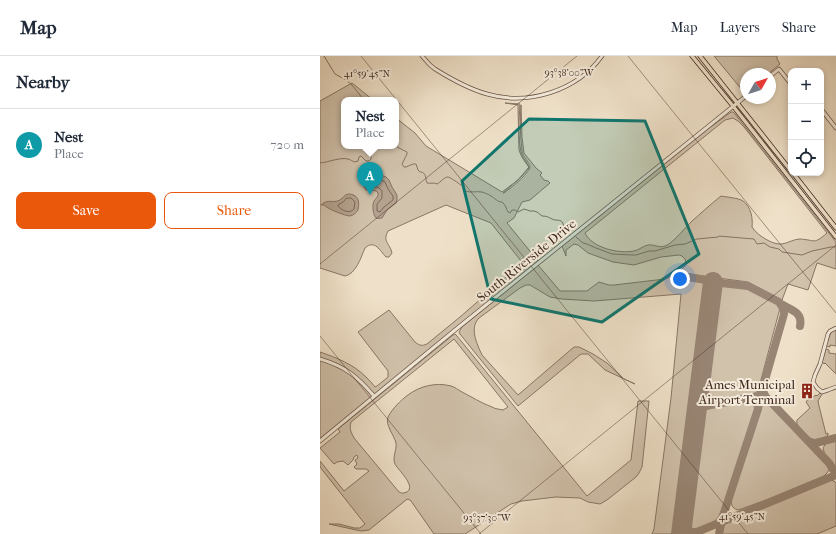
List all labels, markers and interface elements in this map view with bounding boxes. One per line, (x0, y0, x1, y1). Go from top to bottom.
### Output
text: Map (20, 17, 56, 39)
text: Map (671, 19, 698, 36)
text: Layers (720, 19, 760, 36)
text: Share (782, 19, 816, 36)
text: 93°38'00"W (545, 67, 595, 79)
text: 41°59'45"N (344, 68, 391, 80)
north arrow (740, 68, 776, 104)
map controls (788, 68, 824, 176)
button: + (788, 68, 824, 104)
text: Nearby (16, 72, 70, 92)
popup (341, 97, 399, 149)
button: − (788, 104, 824, 140)
text: Nest (355, 107, 385, 125)
text: Place (355, 125, 385, 140)
text: Nest (54, 128, 83, 146)
text: A (25, 137, 33, 152)
text: 720 m (270, 137, 304, 152)
button: locate (788, 140, 824, 176)
text: Place (54, 146, 84, 161)
pin: A (357, 162, 383, 195)
button: Save (16, 192, 156, 229)
button: Share (164, 192, 304, 229)
street label: South Riverside Drive (474, 215, 579, 305)
your location (670, 269, 690, 289)
place label: Ames Municipal Airport Terminal (698, 377, 795, 407)
building icon: Ames Municipal Airport Terminal (798, 382, 816, 400)
text: 41°59'45"N (719, 511, 766, 523)
text: 93°37'30"W (463, 512, 512, 524)

